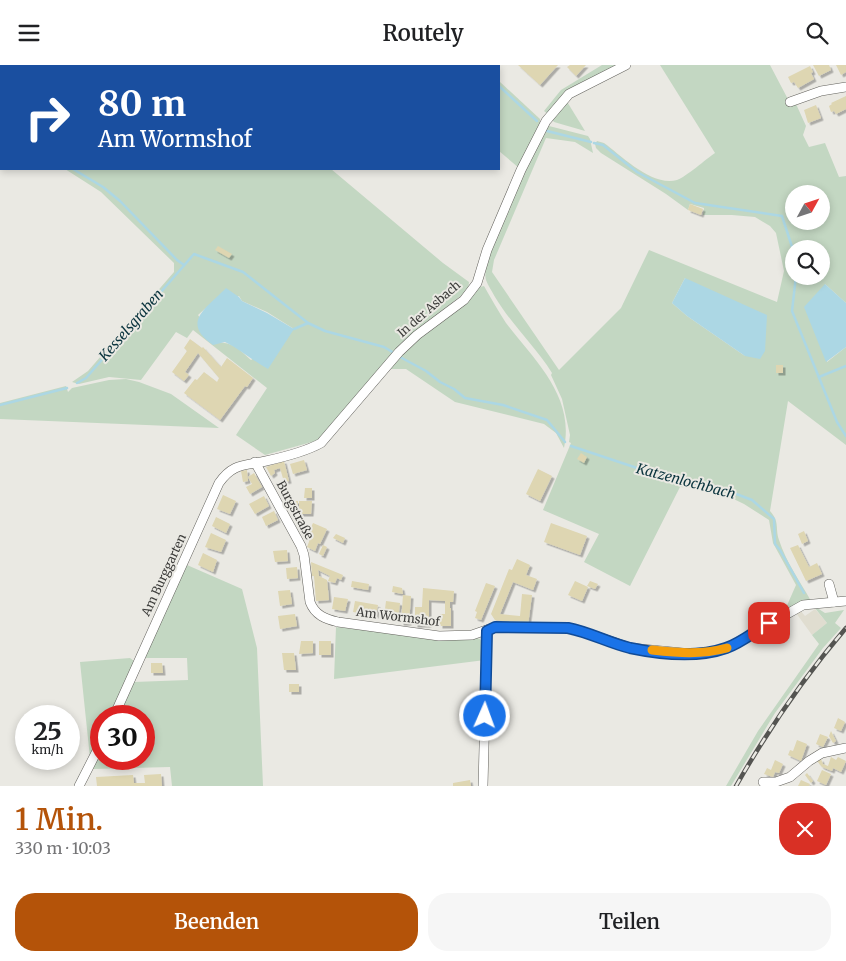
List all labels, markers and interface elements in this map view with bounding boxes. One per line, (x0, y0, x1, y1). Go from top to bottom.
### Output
icon: menu (15, 19, 43, 47)
text: Routely (382, 19, 464, 47)
icon: search (803, 19, 831, 47)
text: 80 m (98, 82, 186, 126)
icon: right (15, 85, 80, 150)
text: Am Wormshof (98, 125, 252, 153)
north arrow (785, 185, 830, 230)
map controls (785, 185, 830, 285)
button: search (785, 240, 830, 285)
street label: In der Asbach (394, 277, 463, 340)
water label: Kesselsgraben (94, 285, 167, 365)
water label: Katzenlochbach (633, 459, 738, 503)
street label: Burgstraße (274, 478, 317, 542)
street label: Am Burggarten (138, 531, 189, 619)
pin (748, 602, 790, 644)
street label: Am Wormshof (354, 604, 441, 629)
icon: arrive (755, 609, 783, 637)
position arrow (458, 689, 510, 741)
speed limit sign: 30 (90, 705, 155, 770)
text: 25 (33, 715, 62, 747)
text: km/h (32, 742, 63, 757)
text: 1 Min. (15, 800, 103, 838)
button: close (779, 803, 831, 855)
text: 330 m · 10:03 (15, 838, 111, 858)
button: Beenden (15, 893, 418, 951)
button: Teilen (428, 893, 831, 951)

